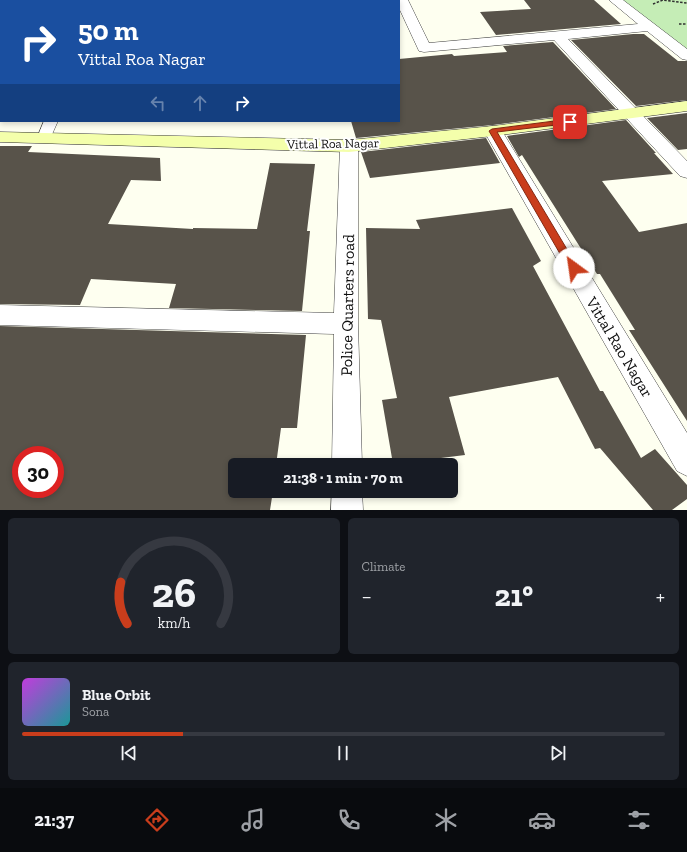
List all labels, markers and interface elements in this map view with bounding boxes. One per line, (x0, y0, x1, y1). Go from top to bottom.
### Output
text: 50 m (78, 14, 139, 47)
icon: right (12, 16, 64, 68)
text: Vittal Roa Nagar (78, 48, 206, 70)
icon: left (147, 92, 169, 114)
icon: ahead (189, 92, 211, 114)
icon: right (231, 92, 253, 114)
pin (553, 105, 587, 139)
icon: arrive (559, 111, 581, 133)
street label: Vittal Roa Nagar (286, 135, 379, 152)
street label: Police Quarters road (337, 234, 358, 376)
position arrow (553, 247, 595, 289)
street label: Vittal Rao Nagar (582, 293, 657, 401)
speed limit sign: 30 (12, 446, 64, 498)
text: 21:38 · 1 min · 70 m (283, 469, 403, 487)
text: Climate (362, 559, 405, 574)
text: 26 (151, 568, 196, 618)
text: 21° (494, 578, 533, 614)
text: − (362, 583, 372, 610)
text: + (656, 583, 665, 610)
text: km/h (157, 615, 190, 632)
text: Blue Orbit (82, 686, 150, 704)
text: Sona (82, 704, 109, 719)
icon: previous (118, 742, 140, 764)
icon: pause (332, 742, 354, 764)
icon: next (547, 742, 569, 764)
icon: directions (143, 806, 171, 834)
icon: music (239, 806, 267, 834)
icon: phone (335, 806, 363, 834)
icon: climate (432, 806, 460, 834)
icon: car (528, 806, 556, 834)
icon: filters (625, 806, 653, 834)
text: 21:37 (34, 809, 74, 831)

